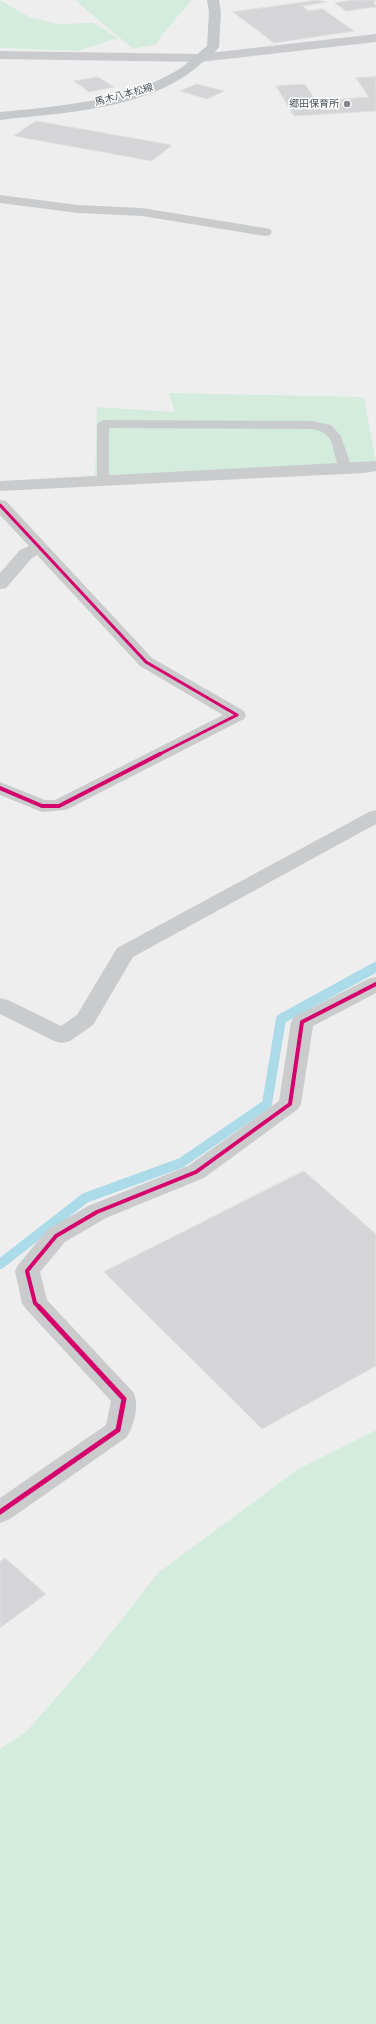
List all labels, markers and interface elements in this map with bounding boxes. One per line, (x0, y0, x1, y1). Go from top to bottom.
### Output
street label: 馬木八本松線 (93, 81, 155, 109)
place label: 郷田保育所 (289, 98, 339, 110)
marker: 郷田保育所 (342, 99, 352, 109)

